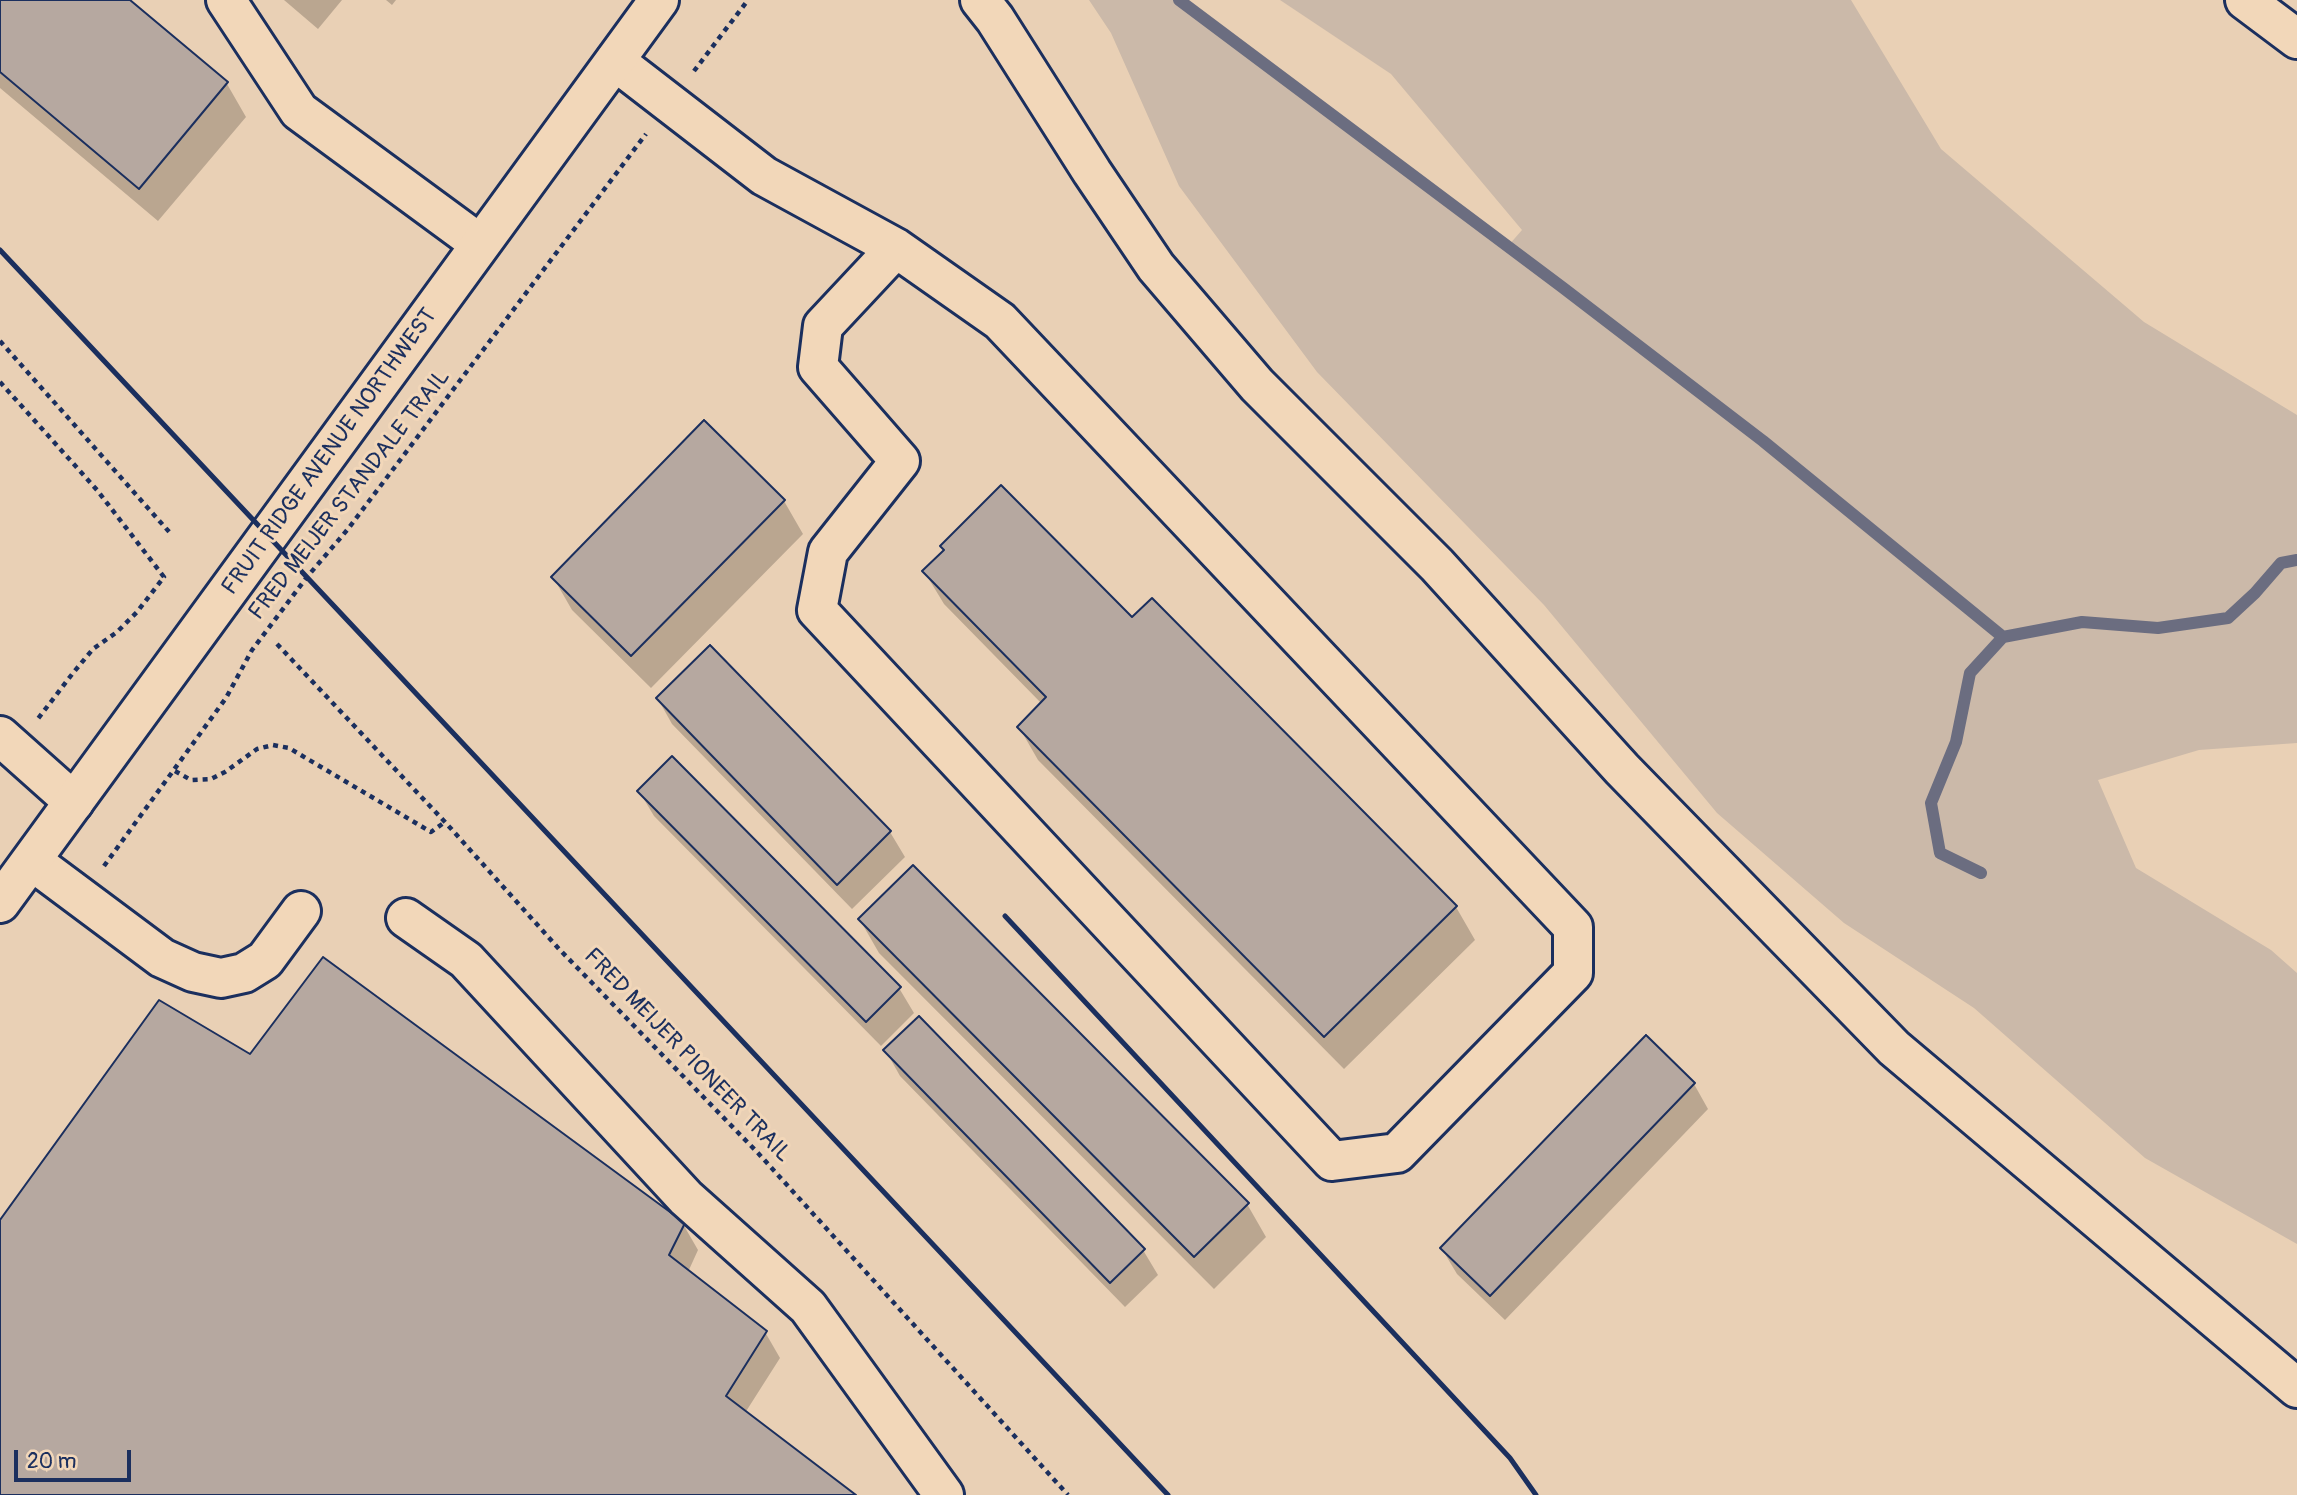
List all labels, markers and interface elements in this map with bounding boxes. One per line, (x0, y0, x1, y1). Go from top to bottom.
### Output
street label: FRUIT RIDGE AVENUE NORTHWEST (217, 303, 443, 601)
street label: FRED MEIJER STANDALE TRAIL (244, 364, 456, 626)
street label: FRED MEIJER PIONEER TRAIL (577, 943, 797, 1169)
scale bar (18, 1436, 135, 1480)
text: 20 m (27, 1448, 76, 1475)

